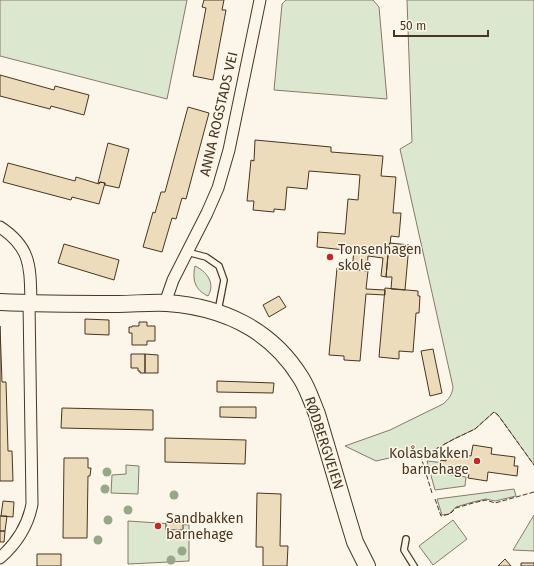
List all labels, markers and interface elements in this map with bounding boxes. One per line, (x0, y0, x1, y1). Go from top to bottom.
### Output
scale bar (394, 12, 488, 38)
text: 50 m (400, 19, 426, 33)
street label: ANNA ROGSTADS VEI (196, 50, 242, 178)
place label: Tonsenhagen skole (338, 241, 422, 274)
marker: Tonsenhagen skole (325, 252, 335, 262)
street label: RØDBERGVEIEN (301, 394, 347, 492)
place label: Kolåsbakken barnehage (389, 445, 469, 478)
marker: Kolåsbakken barnehage (472, 456, 482, 466)
place label: Sandbakken barnehage (166, 510, 244, 543)
marker: Sandbakken barnehage (153, 521, 163, 531)

